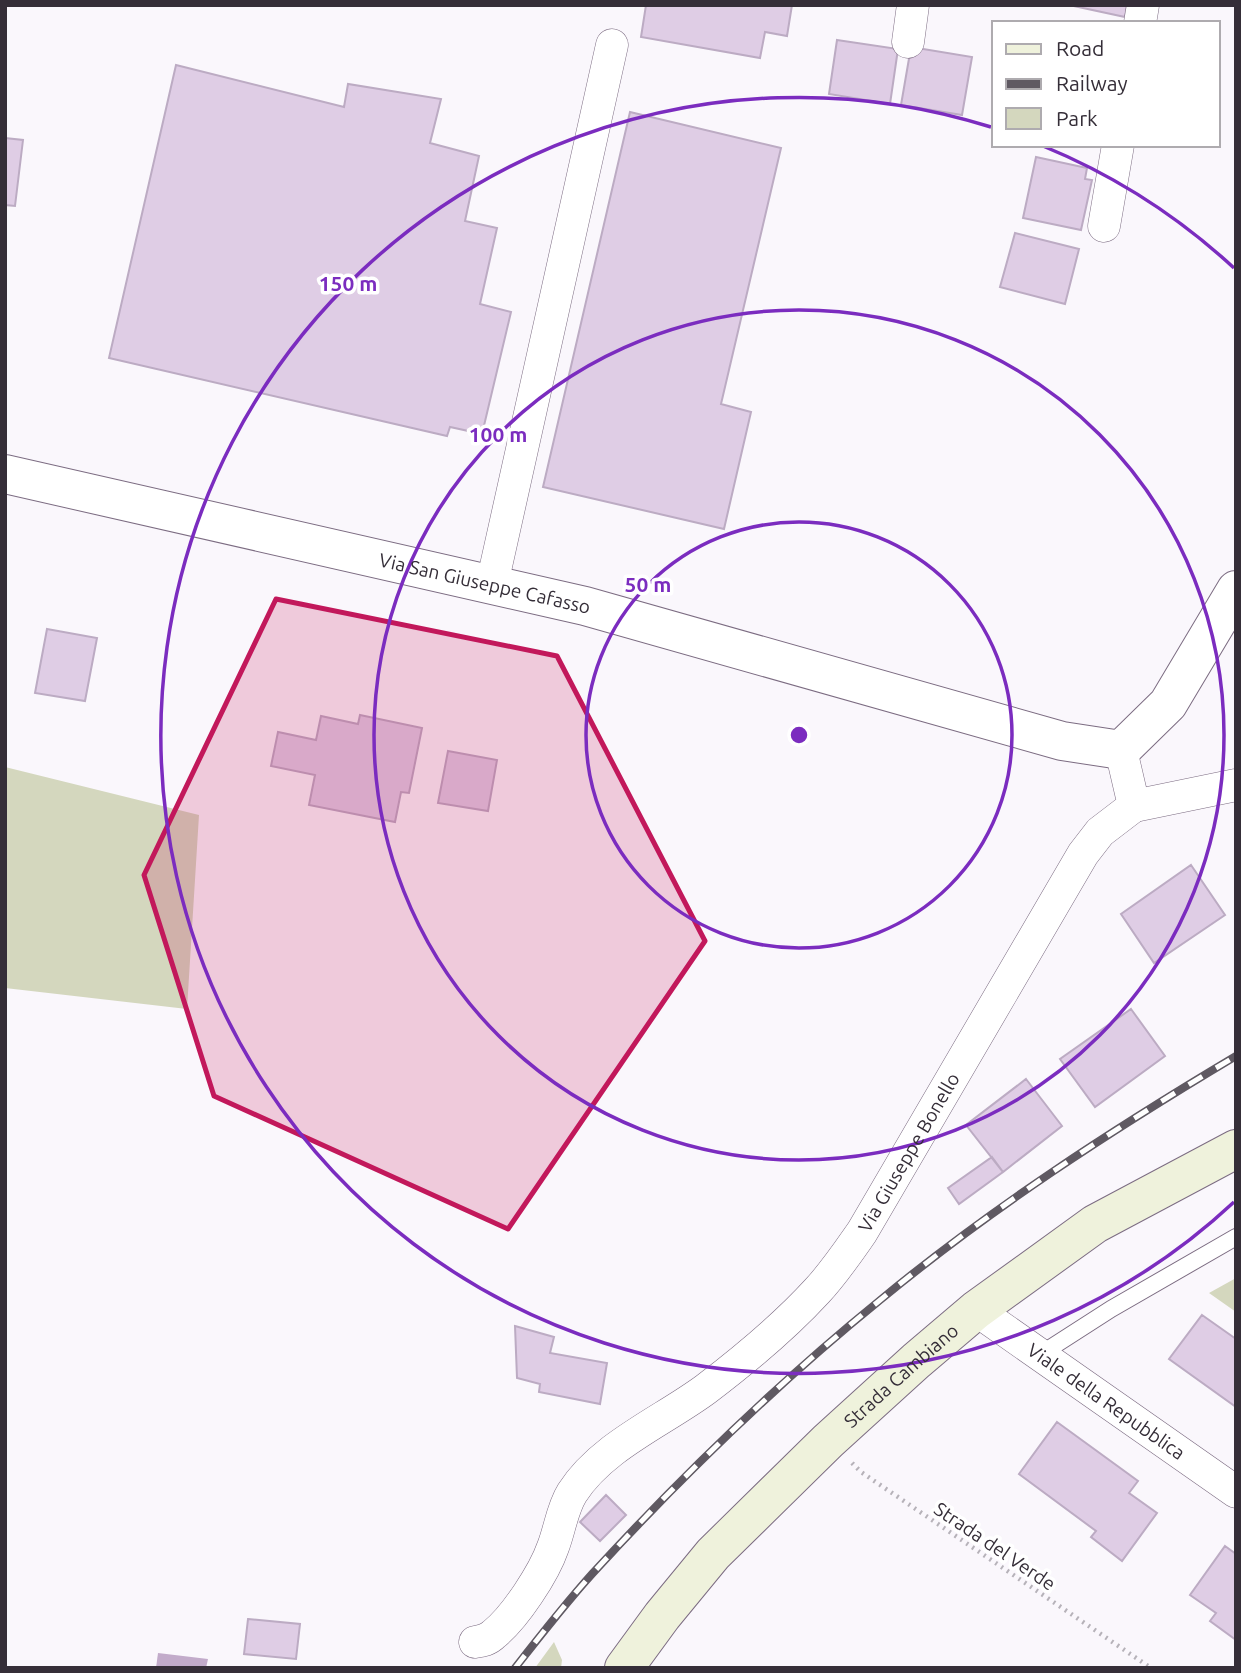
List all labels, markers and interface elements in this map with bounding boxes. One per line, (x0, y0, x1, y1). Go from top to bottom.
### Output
legend (992, 21, 1220, 147)
text: Road (1056, 36, 1104, 60)
text: Railway (1056, 71, 1128, 95)
text: Park (1056, 106, 1098, 130)
text: 150 m (319, 271, 377, 295)
text: 100 m (469, 422, 527, 446)
street label: Via San Giuseppe Cafasso (377, 548, 593, 618)
text: 50 m (625, 572, 671, 596)
centre of rings (787, 723, 811, 747)
street label: Via Giuseppe Bonello (853, 1069, 964, 1236)
street label: Strada Cambiano (840, 1319, 963, 1432)
street label: Viale della Repubblica (1023, 1338, 1189, 1464)
street label: Strada del Verde (930, 1497, 1060, 1595)

